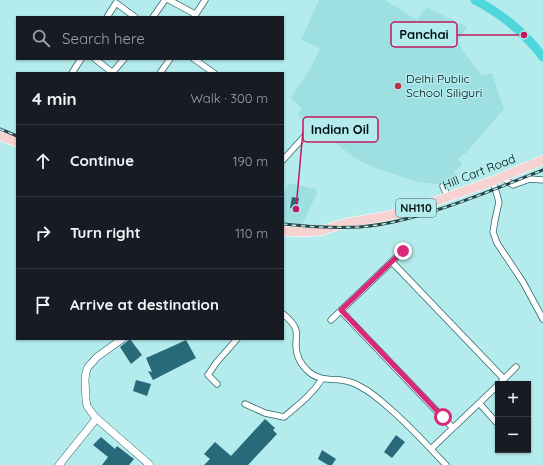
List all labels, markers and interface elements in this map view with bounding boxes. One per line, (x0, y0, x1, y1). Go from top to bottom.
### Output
search box (16, 16, 284, 60)
callout: Panchai (391, 22, 457, 47)
text: Panchai (399, 26, 449, 42)
icon: search (30, 27, 52, 49)
text: Search here (62, 29, 145, 48)
place label: Delhi Public School Siliguri (406, 71, 482, 100)
marker: Delhi Public School Siliguri (393, 81, 403, 91)
text: 4 min (32, 88, 77, 109)
text: Walk · 300 m (190, 90, 268, 106)
callout: Indian Oil (303, 117, 378, 142)
text: Indian Oil (311, 121, 369, 137)
icon: ahead (32, 150, 54, 172)
text: Continue (70, 151, 134, 170)
street label: Hill Cart Road (440, 151, 517, 192)
text: 190 m (233, 153, 268, 169)
road number: NH110 (396, 199, 436, 217)
icon: right (32, 222, 54, 244)
text: Turn right (70, 223, 141, 242)
text: 110 m (235, 225, 268, 241)
route end (394, 242, 412, 260)
icon: arrive (32, 294, 54, 316)
text: Arrive at destination (70, 295, 219, 314)
map controls (495, 381, 531, 453)
button: + (495, 381, 531, 417)
route start (434, 408, 452, 426)
button: − (495, 417, 531, 453)

